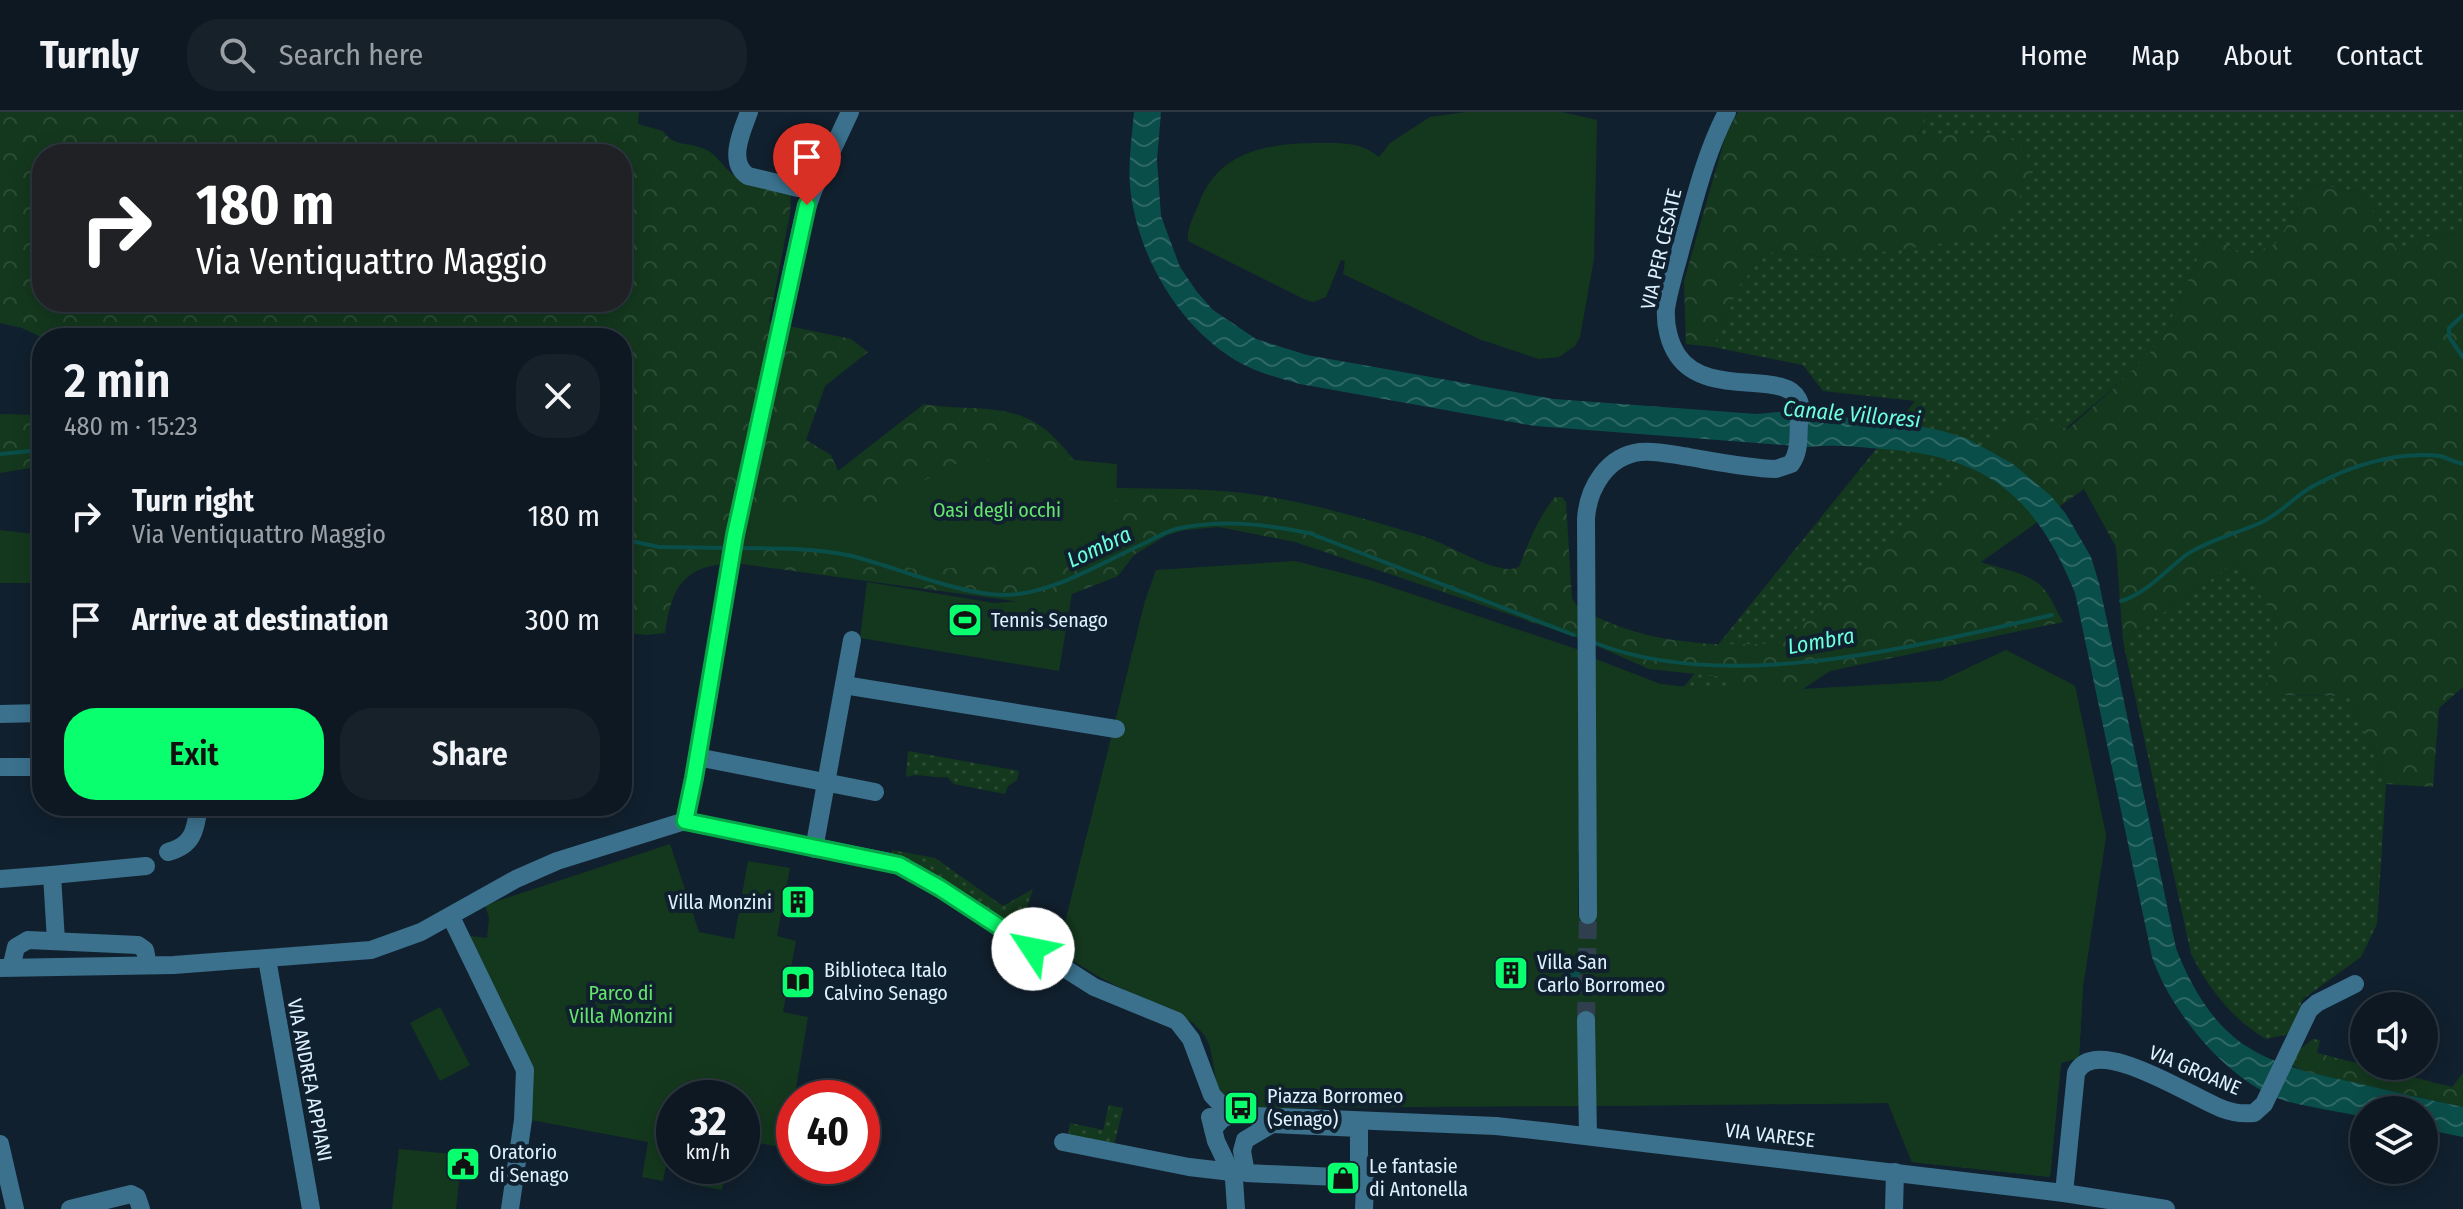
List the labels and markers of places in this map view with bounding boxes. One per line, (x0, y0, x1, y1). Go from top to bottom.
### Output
pin (773, 123, 841, 205)
sports icon: Tennis Senago (946, 601, 984, 639)
place label: Tennis Senago (991, 608, 1108, 632)
building icon: Villa Monzini (779, 883, 817, 921)
place label: Villa Monzini (668, 890, 772, 914)
place label: Villa San Carlo Borromeo (1537, 950, 1665, 997)
building icon: Villa San Carlo Borromeo (1492, 954, 1530, 992)
place label: Biblioteca Italo Calvino Senago (824, 958, 948, 1005)
library icon: Biblioteca Italo Calvino Senago (779, 963, 817, 1001)
place label: Piazza Borromeo (Senago) (1267, 1084, 1404, 1131)
bus stop icon: Piazza Borromeo (Senago) (1222, 1089, 1260, 1127)
place label: Oratorio di Senago (489, 1140, 569, 1187)
public building icon: Oratorio di Senago (444, 1145, 482, 1183)
place label: Le fantasie di Antonella (1369, 1154, 1468, 1201)
shop icon: Le fantasie di Antonella (1324, 1159, 1362, 1197)

